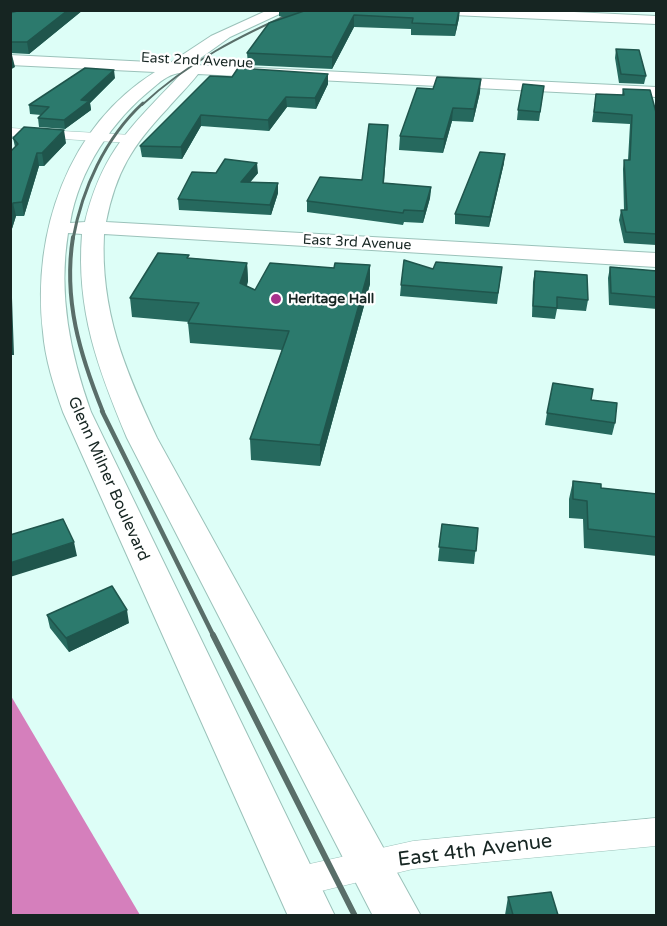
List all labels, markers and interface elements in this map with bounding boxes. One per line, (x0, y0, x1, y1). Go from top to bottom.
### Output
street label: East 2nd Avenue (141, 50, 253, 72)
street label: East 3rd Avenue (302, 232, 412, 254)
place label: Heritage Hall (288, 291, 374, 307)
marker: Heritage Hall (269, 292, 283, 306)
street label: Glenn Milner Boulevard (63, 394, 153, 564)
street label: East 4th Avenue (396, 830, 554, 872)

